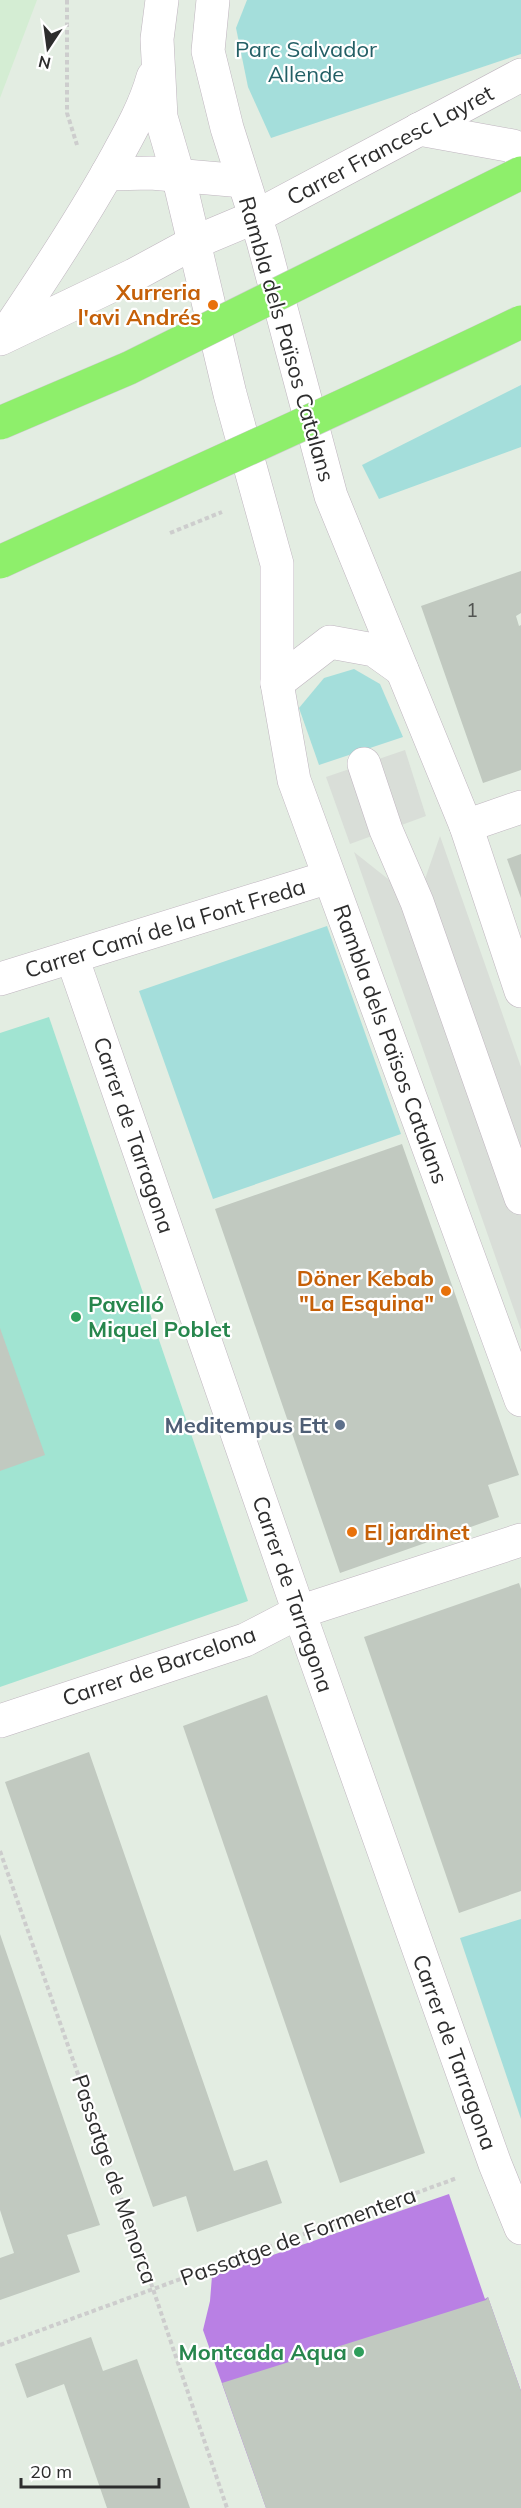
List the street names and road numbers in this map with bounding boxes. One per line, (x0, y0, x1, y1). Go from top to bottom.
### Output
street label: Carrer Francesc Layret (282, 79, 498, 211)
street label: Rambla dels Països Catalans (233, 193, 341, 485)
street label: Carrer Camí de la Font Freda (21, 872, 309, 984)
street label: Rambla dels Països Catalans (327, 900, 455, 1188)
street label: Carrer de Tarragona (87, 1033, 181, 1237)
street label: Carrer de Tarragona (246, 1492, 340, 1696)
street label: Carrer de Barcelona (59, 1620, 259, 1712)
street label: Carrer de Tarragona (407, 1950, 503, 2154)
street label: Passatge de Menorca (66, 2071, 164, 2287)
street label: Passatge de Formentera (176, 2180, 420, 2292)

